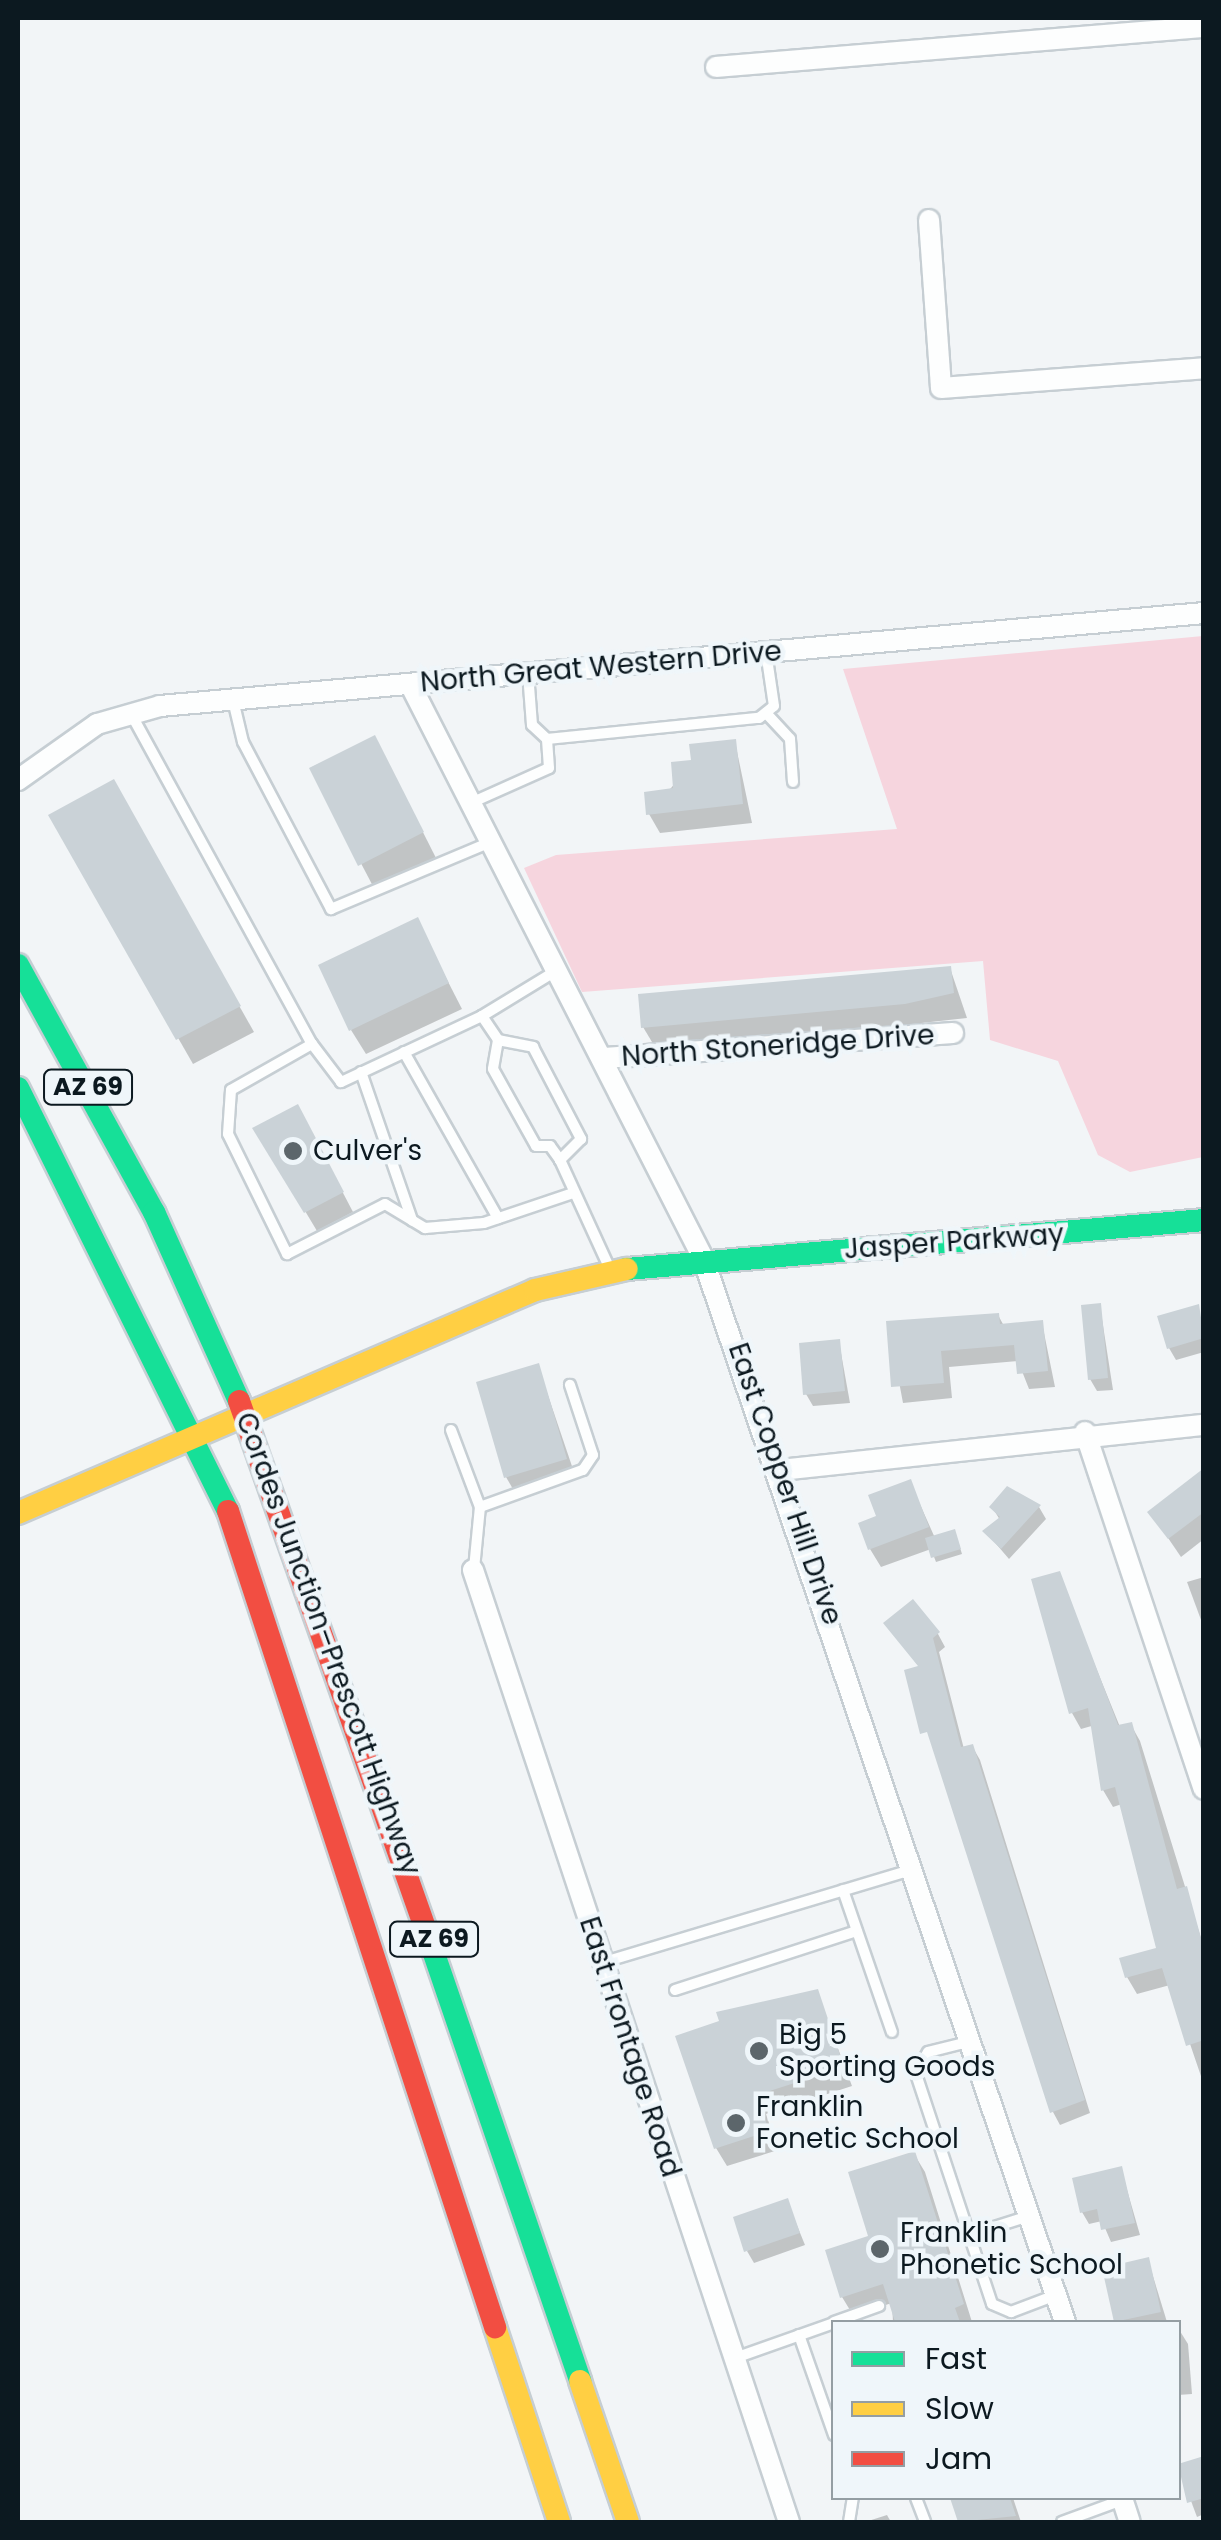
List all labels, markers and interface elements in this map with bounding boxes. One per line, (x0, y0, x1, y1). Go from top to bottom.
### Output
street label: North Great Western Drive (419, 634, 783, 700)
street label: North Stoneridge Drive (620, 1018, 936, 1074)
road number: AZ 69 (43, 1067, 133, 1107)
place label: Culver's (313, 1134, 422, 1168)
marker: Culver's (282, 1140, 304, 1162)
street label: Jasper Parkway (843, 1218, 1065, 1266)
street label: East Copper Hill Drive (721, 1339, 849, 1629)
street label: Cordes Junction–Prescott Highway (228, 1408, 428, 1880)
street label: East Frontage Road (572, 1913, 688, 2181)
road number: AZ 69 (389, 1919, 479, 1959)
place label: Big 5 Sporting Goods (779, 2018, 995, 2084)
marker: Big 5 Sporting Goods (748, 2040, 770, 2062)
place label: Franklin Fonetic School (756, 2090, 959, 2156)
marker: Franklin Fonetic School (725, 2112, 747, 2134)
place label: Franklin Phonetic School (900, 2216, 1123, 2282)
marker: Franklin Phonetic School (869, 2238, 891, 2260)
legend (831, 2320, 1181, 2500)
text: Fast (925, 2337, 987, 2380)
text: Slow (925, 2387, 994, 2430)
text: Jam (925, 2437, 992, 2480)

